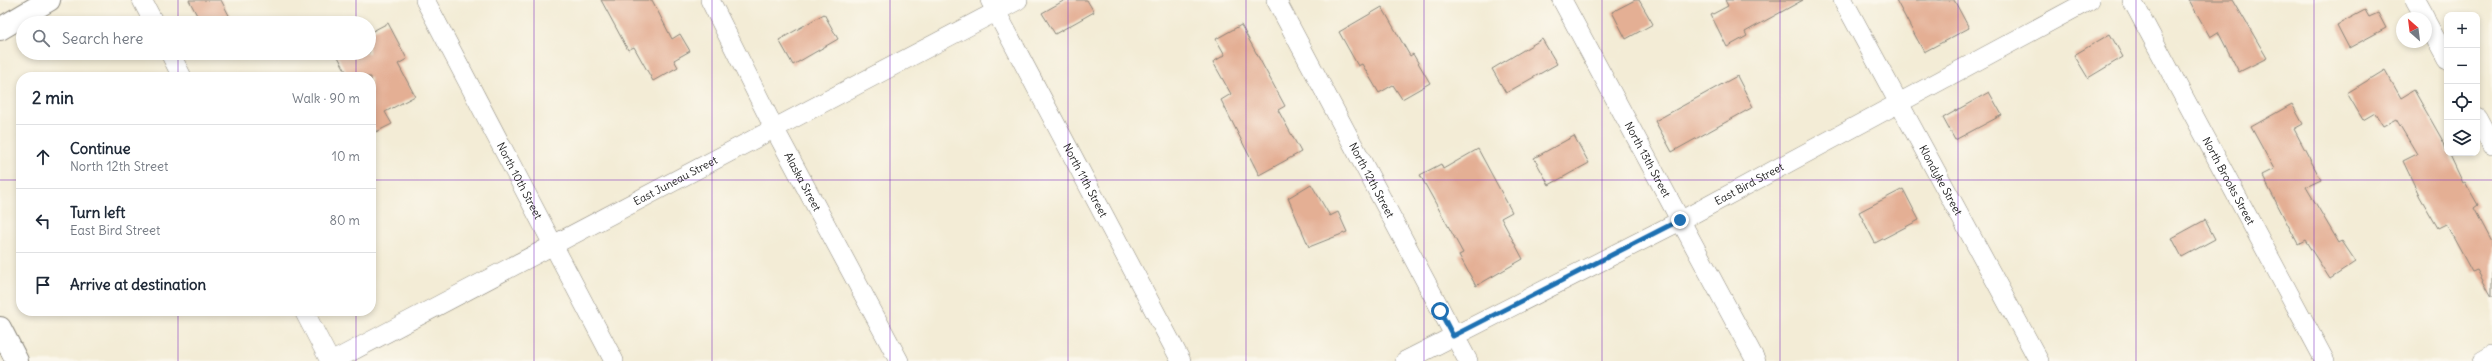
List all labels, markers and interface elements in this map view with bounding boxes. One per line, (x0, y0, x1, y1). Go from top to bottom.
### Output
north arrow (2396, 12, 2432, 48)
map controls (2444, 12, 2480, 156)
button: + (2444, 12, 2480, 48)
search box (16, 16, 376, 60)
icon: search (30, 27, 52, 49)
text: Search here (62, 29, 143, 48)
button: − (2444, 48, 2480, 84)
button: locate (2444, 84, 2480, 120)
text: 2 min (32, 87, 74, 109)
text: Walk · 90 m (292, 90, 360, 107)
street label: North 13th Street (1622, 119, 1674, 200)
button: layers (2444, 120, 2480, 156)
street label: North Brooks Street (2199, 134, 2258, 227)
text: Continue (70, 139, 131, 158)
street label: North 10th Street (494, 140, 546, 222)
street label: North 12th Street (1346, 140, 1398, 220)
street label: North 11th Street (1060, 141, 1111, 220)
street label: Klondyke Street (1916, 143, 1966, 218)
icon: ahead (32, 146, 54, 168)
text: 10 m (332, 148, 360, 165)
street label: Alaska Street (781, 150, 824, 214)
street label: East Juneau Street (631, 153, 720, 208)
text: North 12th Street (70, 158, 168, 175)
street label: East Bird Street (1712, 159, 1786, 208)
text: Turn left (70, 203, 125, 222)
icon: left (32, 210, 54, 232)
route end (1671, 211, 1689, 229)
text: 80 m (329, 212, 360, 229)
text: East Bird Street (70, 222, 160, 239)
icon: arrive (32, 274, 54, 296)
text: Arrive at destination (70, 275, 206, 294)
route start (1431, 302, 1449, 320)

